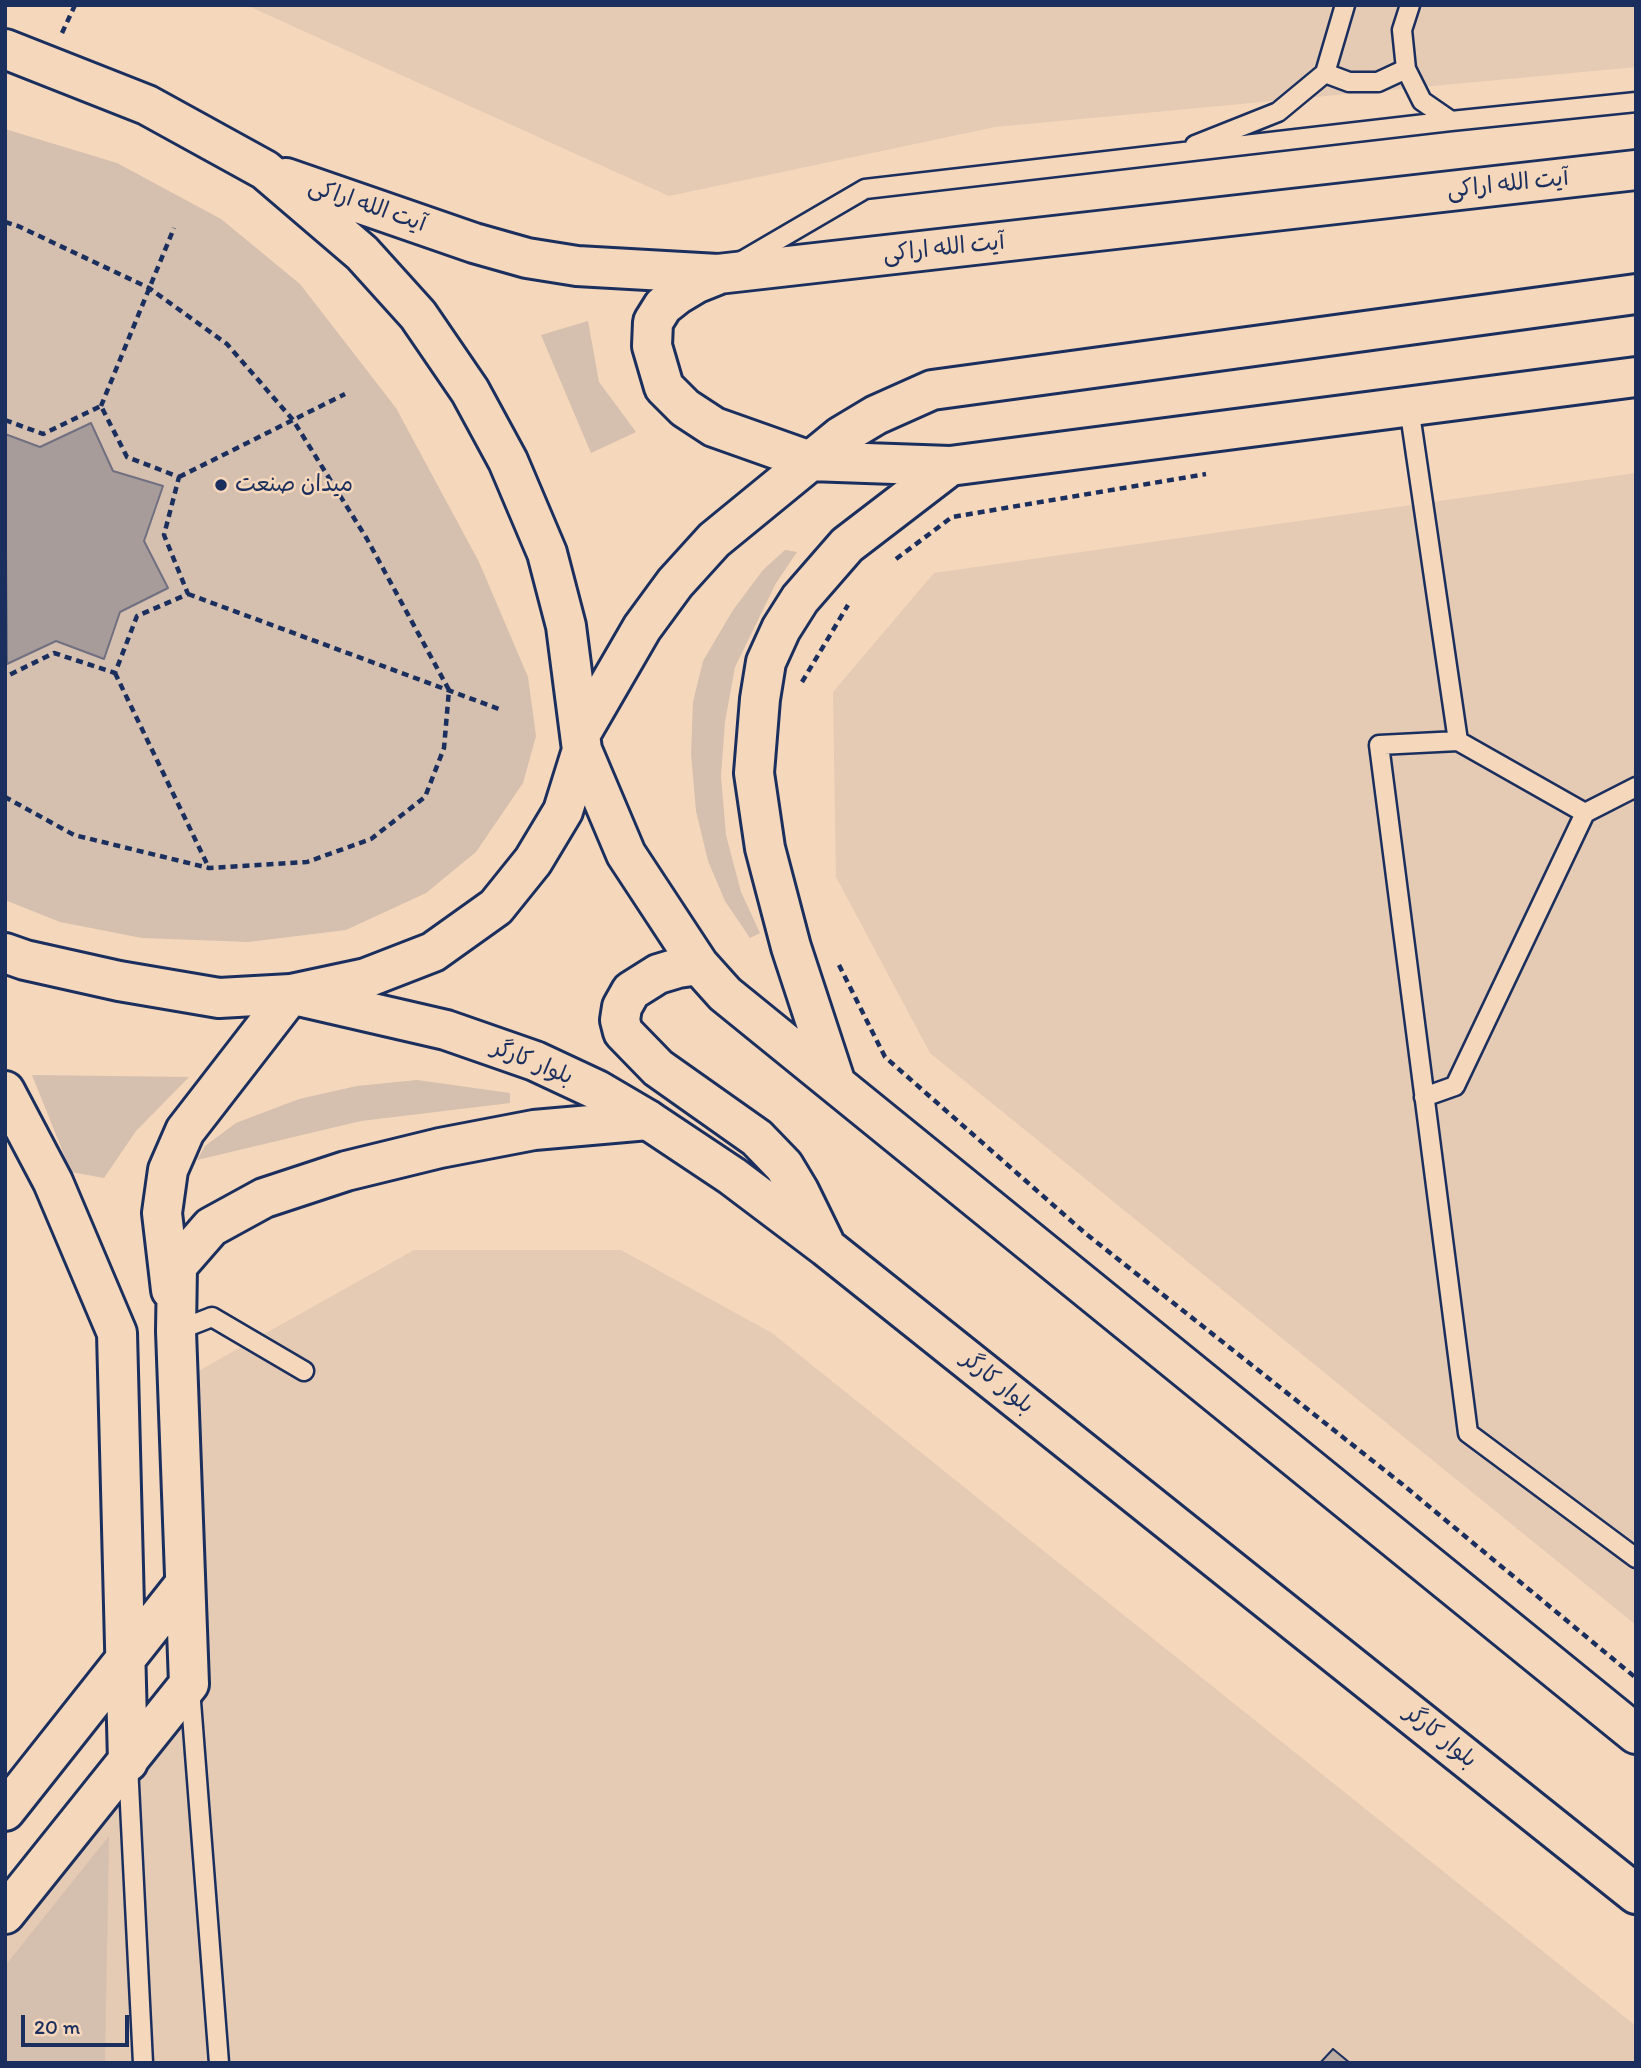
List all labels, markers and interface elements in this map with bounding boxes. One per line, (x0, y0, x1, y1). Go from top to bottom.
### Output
street label: آیت الله اراکی (1446, 165, 1570, 205)
street label: آیت الله اراکی (305, 173, 429, 239)
street label: آیت الله اراکی (882, 229, 1006, 269)
place label: میدان صنعت (235, 471, 353, 499)
marker: میدان صنعت (213, 477, 229, 493)
street label: بلوار کارگر (487, 1034, 577, 1092)
street label: بلوار کارگر (955, 1345, 1039, 1421)
street label: بلوار کارگر (1398, 1699, 1482, 1775)
scale bar (24, 2002, 133, 2046)
text: 20 m (34, 2014, 80, 2039)

